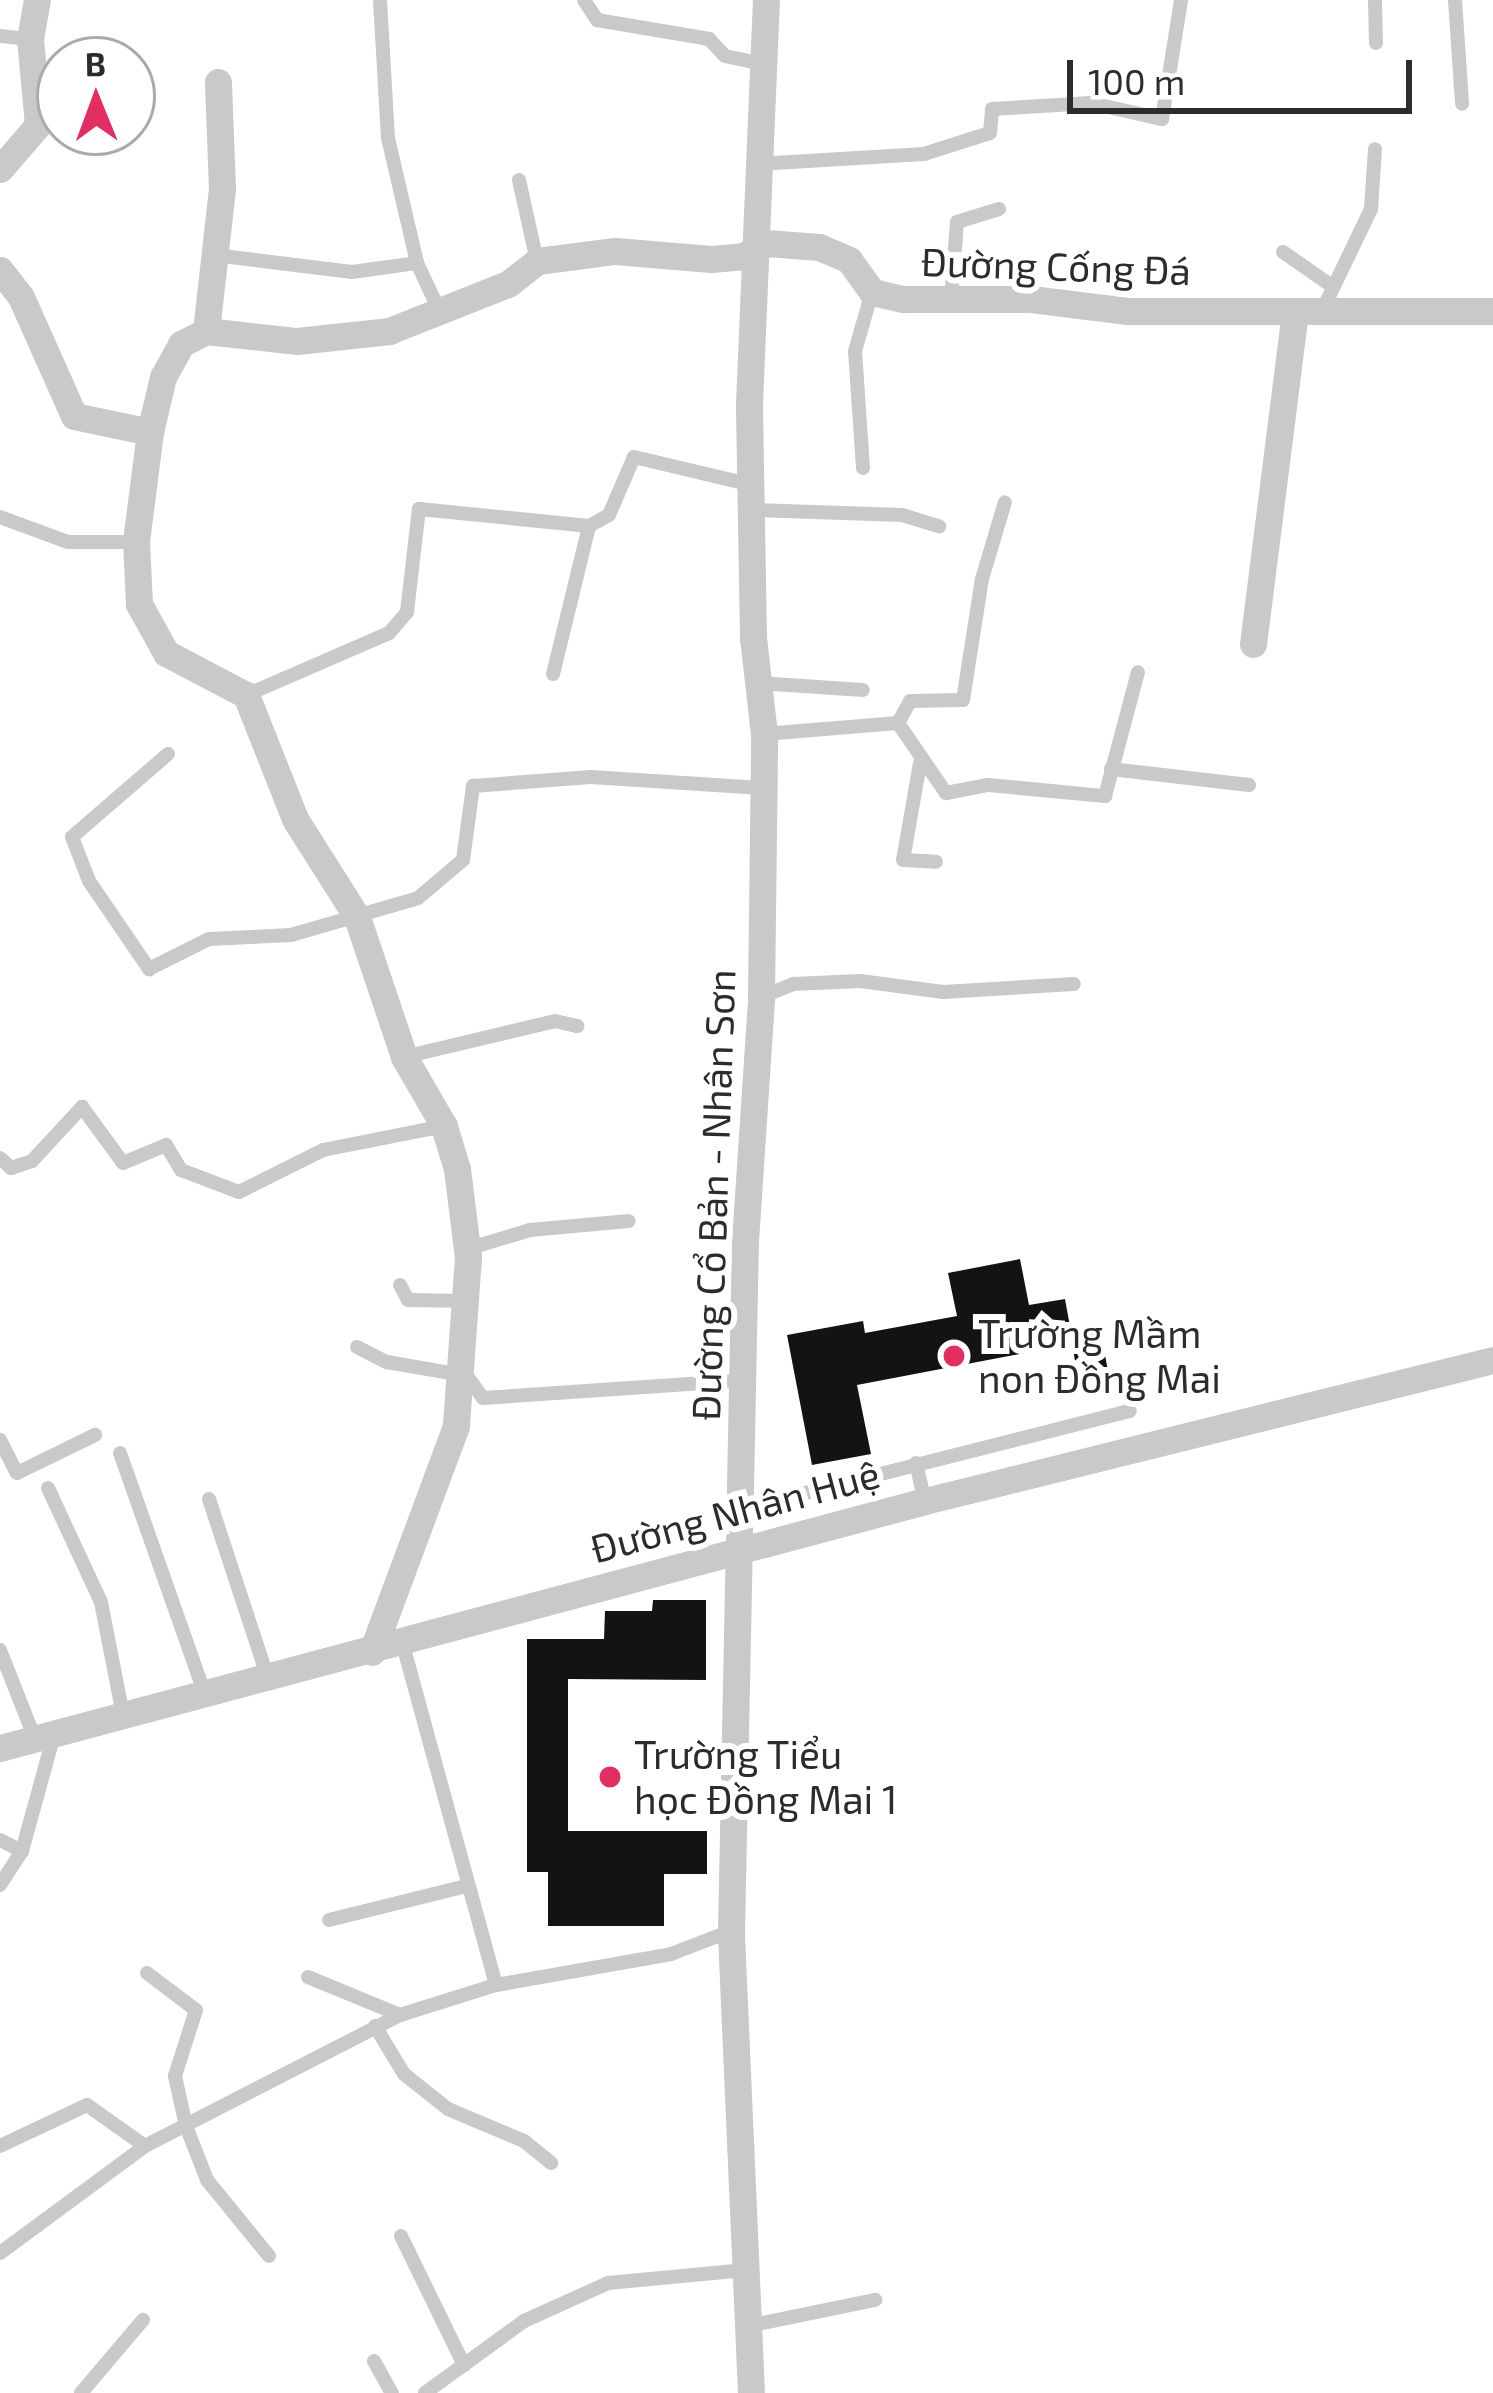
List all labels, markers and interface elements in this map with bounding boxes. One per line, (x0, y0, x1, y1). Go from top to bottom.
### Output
north arrow (36, 36, 156, 156)
scale bar (1073, 36, 1418, 110)
text: B (85, 43, 106, 83)
text: 100 m (1088, 59, 1185, 102)
street label: Đường Cống Đá (920, 238, 1192, 294)
street label: Đường Cổ Bản - Nhân Sơn (682, 969, 744, 1421)
place label: Trường Mầm non Đồng Mai (978, 1311, 1221, 1402)
marker: Trường Mầm non Đồng Mai (941, 1343, 967, 1369)
street label: Đường Nhân Huệ (585, 1450, 885, 1572)
place label: Trường Tiểu học Đồng Mai 1 (634, 1732, 897, 1823)
marker: Trường Tiểu học Đồng Mai 1 (597, 1764, 623, 1790)

